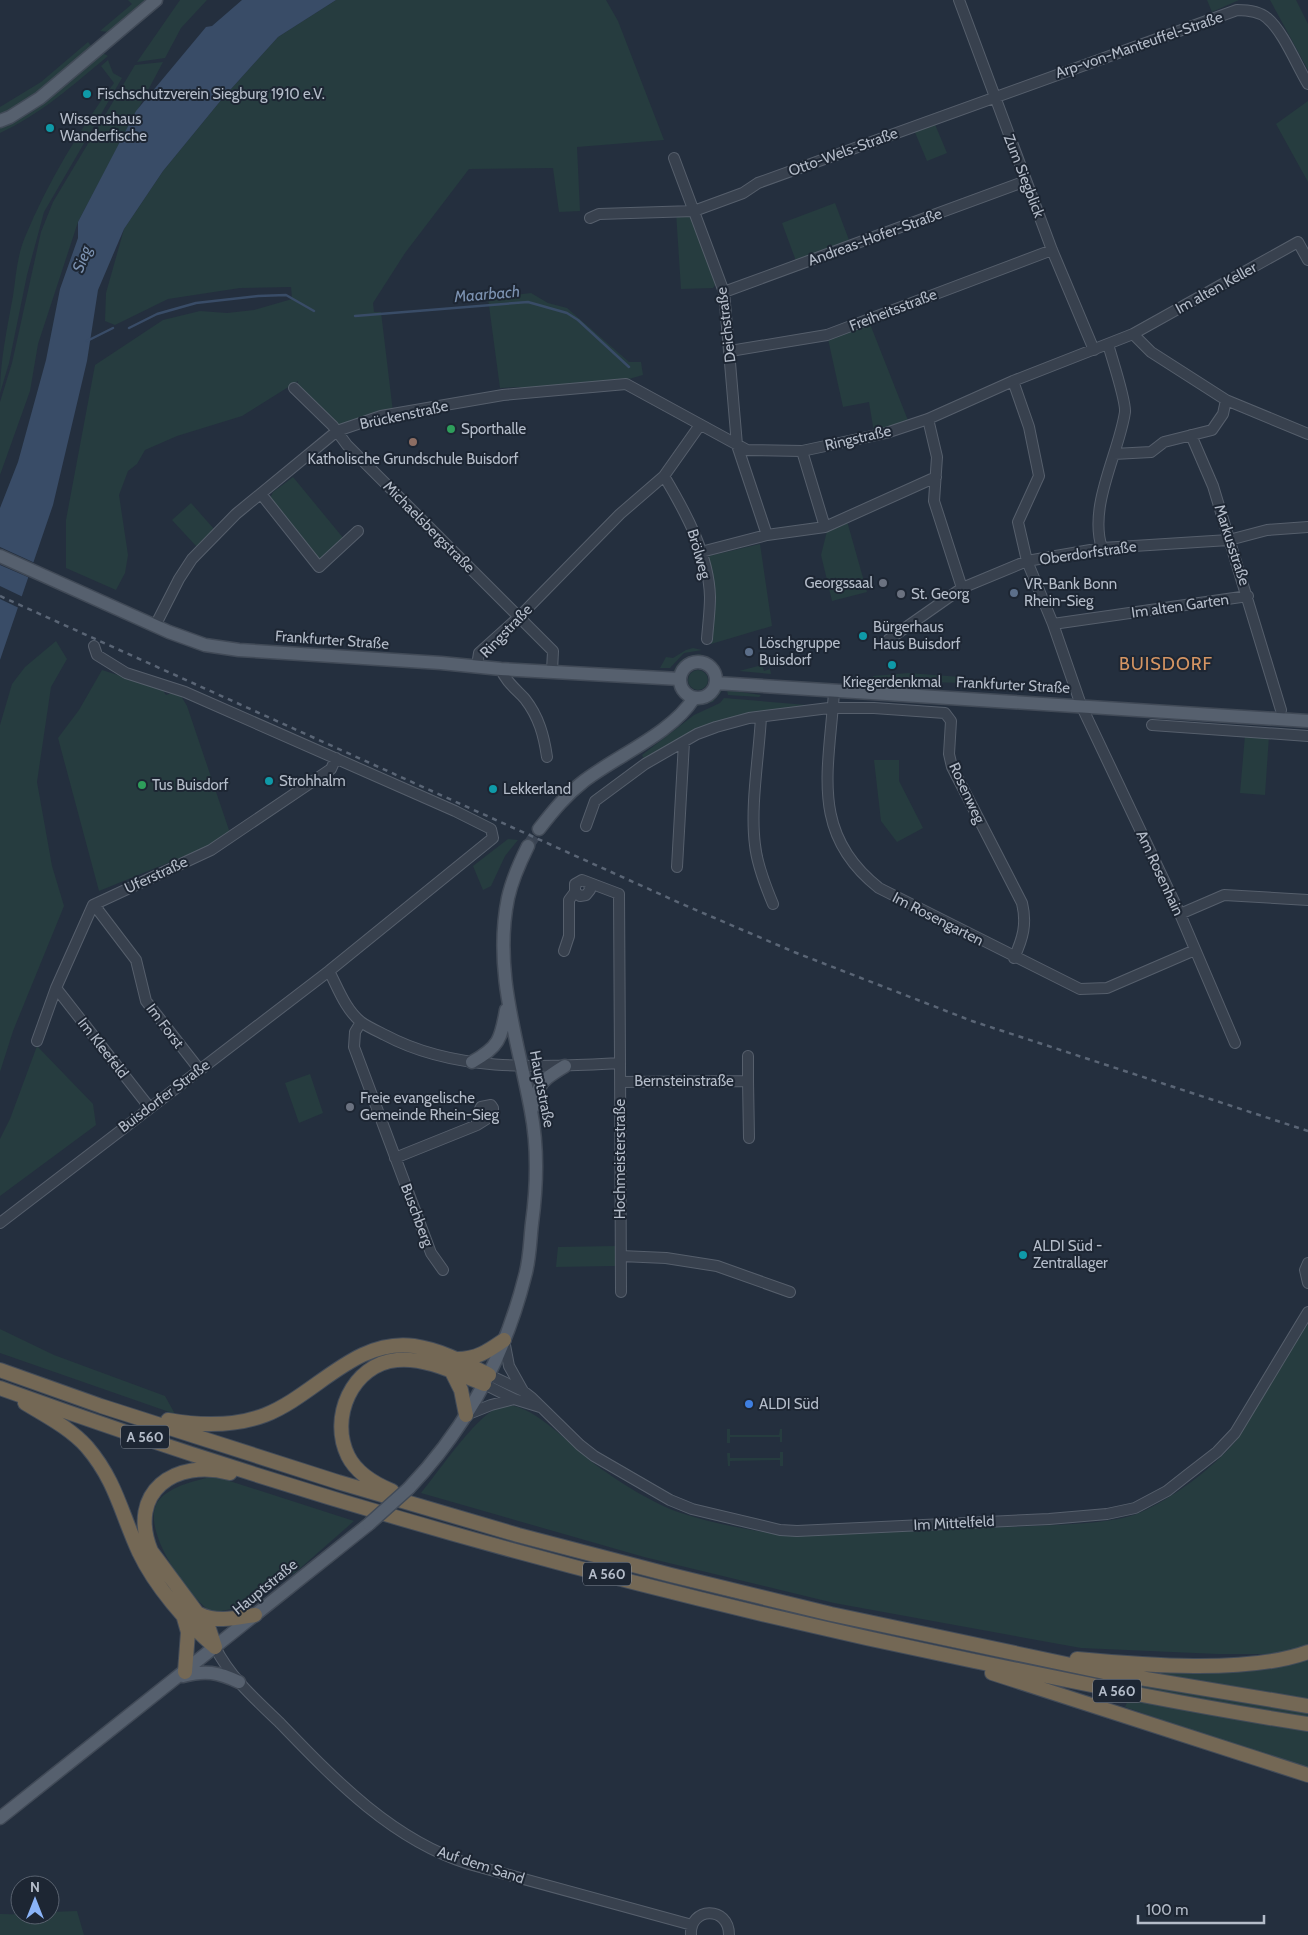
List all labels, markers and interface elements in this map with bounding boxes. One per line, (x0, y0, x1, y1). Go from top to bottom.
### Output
street label: Arp-von-Manteuffel-Straße (1053, 8, 1225, 82)
place label: Fischschutzverein Siegburg 1910 e.V. (97, 85, 325, 103)
marker: Fischschutzverein Siegburg 1910 e.V. (81, 88, 93, 100)
place label: Wissenshaus Wanderfische (60, 110, 147, 145)
marker: Wissenshaus Wanderfische (44, 122, 56, 134)
street label: Otto-Wels-Straße (786, 124, 900, 180)
street label: Zum Siegblick (1000, 132, 1048, 220)
street label: Andreas-Hofer-Straße (806, 204, 945, 270)
water label: Sieg (68, 243, 96, 275)
street label: Im alten Keller (1172, 258, 1260, 318)
water label: Maarbach (452, 282, 521, 306)
street label: Freiheitsstraße (847, 285, 940, 335)
street label: Deichstraße (712, 286, 740, 364)
street label: Brückenstraße (358, 397, 450, 433)
place label: Sporthalle (461, 420, 526, 438)
street label: Ringstraße (823, 422, 893, 454)
marker: Sporthalle (445, 423, 457, 435)
marker: Katholische Grundschule Buisdorf (407, 436, 419, 448)
place label: Katholische Grundschule Buisdorf (307, 450, 519, 468)
street label: Michaelsbergstraße (379, 477, 479, 577)
street label: Markusstraße (1210, 502, 1254, 588)
street label: Brölweg (683, 527, 715, 582)
street label: Oberdorfstraße (1038, 537, 1138, 569)
place label: Georgssaal (805, 574, 873, 592)
place label: VR-Bank Bonn Rhein-Sieg (1024, 575, 1117, 610)
marker: Georgssaal (877, 577, 889, 589)
place label: St. Georg (911, 585, 970, 603)
marker: VR-Bank Bonn Rhein-Sieg (1008, 587, 1020, 599)
marker: St. Georg (895, 588, 907, 600)
street label: Im alten Garten (1130, 590, 1230, 622)
street label: Ringstraße (476, 600, 536, 661)
place label: Bürgerhaus Haus Buisdorf (873, 618, 961, 653)
street label: Frankfurter Straße (274, 627, 390, 653)
marker: Bürgerhaus Haus Buisdorf (857, 630, 869, 642)
place label: Löschgruppe Buisdorf (759, 634, 841, 669)
marker: Löschgruppe Buisdorf (743, 646, 755, 658)
district label: BUISDORF (1119, 653, 1213, 675)
marker: Kriegerdenkmal (886, 659, 898, 671)
place label: Kriegerdenkmal (843, 673, 942, 691)
street label: Frankfurter Straße (956, 673, 1071, 697)
street label: Rosenweg (945, 760, 989, 827)
place label: Strohhalm (279, 772, 346, 790)
marker: Strohhalm (263, 775, 275, 787)
place label: Tus Buisdorf (152, 776, 229, 794)
marker: Tus Buisdorf (136, 779, 148, 791)
place label: Lekkerland (503, 780, 571, 798)
marker: Lekkerland (487, 783, 499, 795)
street label: Am Rosenhain (1132, 828, 1188, 918)
street label: Uferstraße (122, 852, 191, 897)
street label: Im Rosengarten (889, 888, 987, 950)
street label: Im Forst (142, 1000, 188, 1052)
street label: Im Kleefeld (74, 1014, 132, 1082)
street label: Hauptstraße (526, 1049, 558, 1129)
street label: Buisdorfer Straße (115, 1056, 213, 1136)
street label: Bernsteinstraße (634, 1072, 734, 1090)
place label: Freie evangelische Gemeinde Rhein-Sieg (360, 1089, 499, 1124)
street label: Hochmeisterstraße (611, 1098, 629, 1219)
marker: Freie evangelische Gemeinde Rhein-Sieg (344, 1101, 356, 1113)
street label: Buschberg (397, 1181, 437, 1250)
place label: ALDI Süd - Zentrallager (1033, 1237, 1108, 1272)
marker: ALDI Süd - Zentrallager (1017, 1249, 1029, 1261)
place label: ALDI Süd (759, 1395, 819, 1413)
marker: ALDI Süd (743, 1398, 755, 1410)
road number: A 560 (121, 1425, 169, 1448)
street label: Im Mittelfeld (913, 1512, 995, 1534)
street label: Hauptstraße (229, 1555, 301, 1619)
road number: A 560 (583, 1562, 631, 1586)
road number: A 560 (1093, 1680, 1141, 1702)
street label: Auf dem Sand (435, 1842, 527, 1888)
north arrow (10, 1875, 60, 1925)
text: N (30, 1878, 40, 1896)
scale bar (1138, 1892, 1264, 1924)
text: 100 m (1146, 1901, 1188, 1919)

